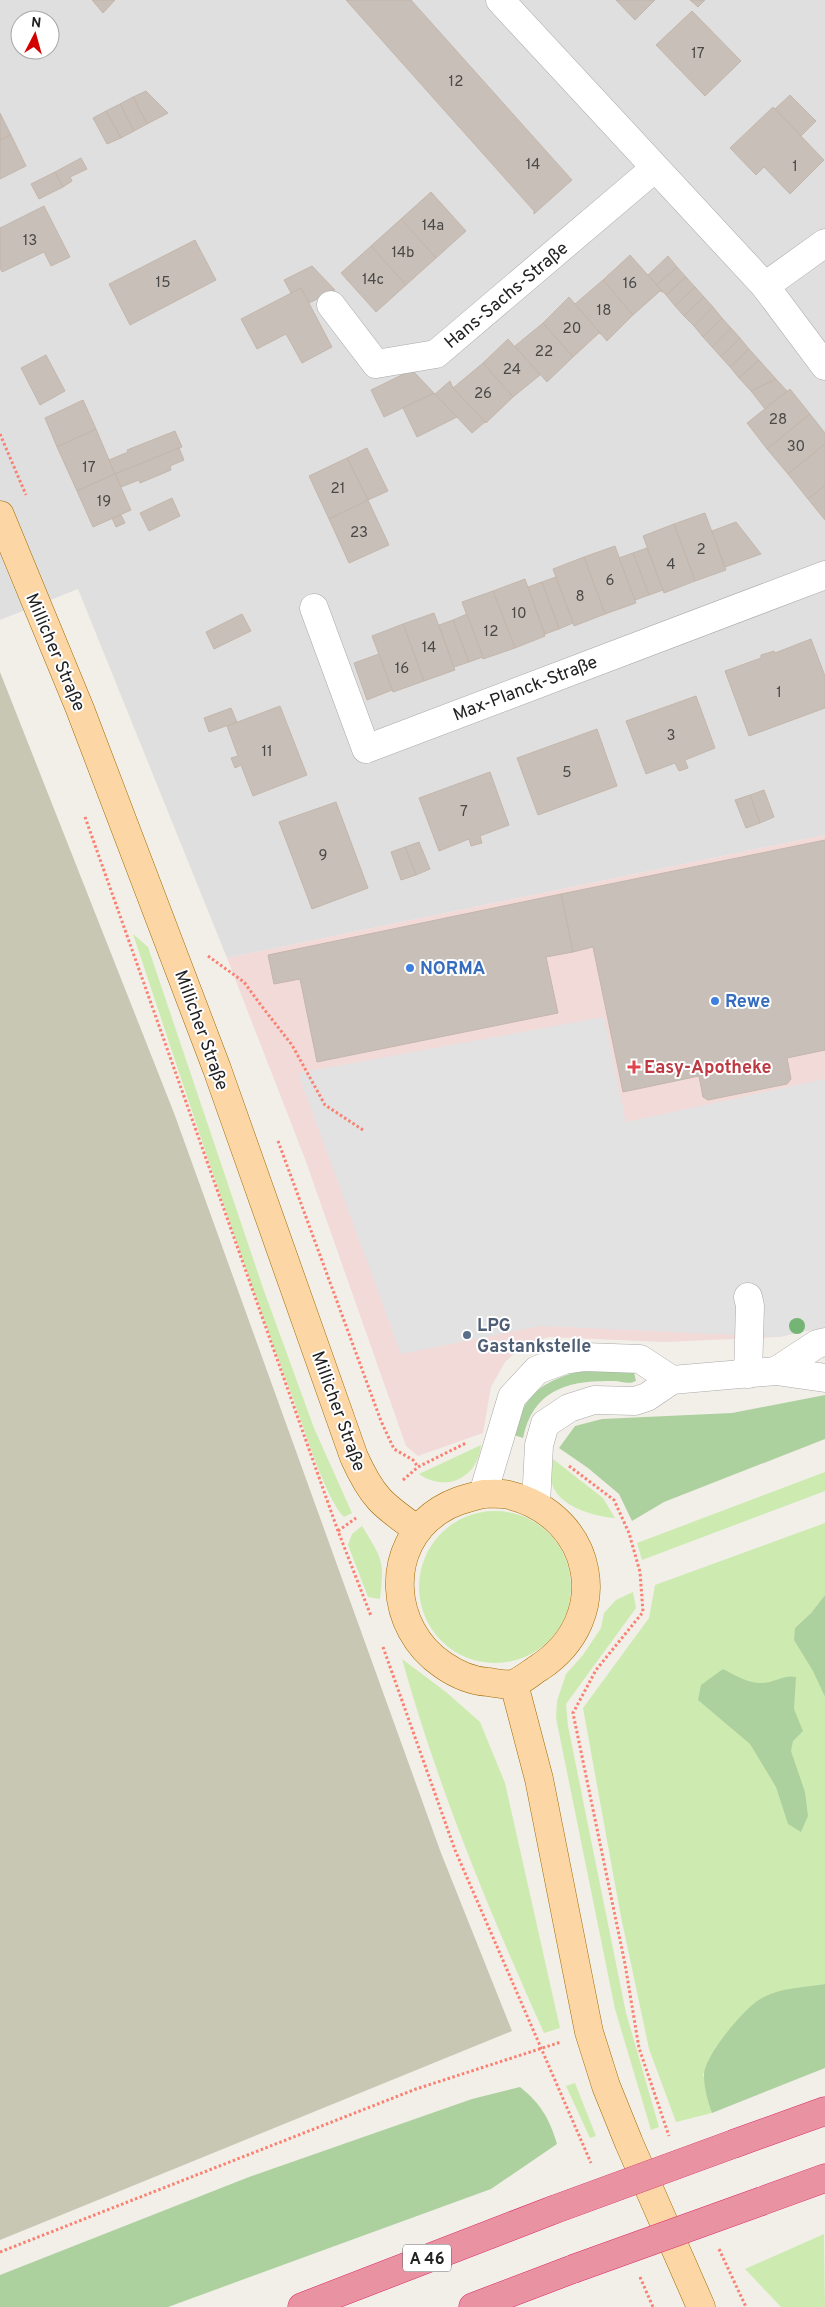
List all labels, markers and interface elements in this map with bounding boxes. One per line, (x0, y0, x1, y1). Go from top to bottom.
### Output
north arrow (10, 10, 60, 60)
text: N (30, 15, 42, 33)
house number: 17 (691, 45, 705, 64)
house number: 12 (449, 73, 463, 92)
house number: 14 (526, 156, 540, 175)
house number: 1 (792, 158, 798, 177)
house number: 14a (422, 217, 444, 236)
house number: 13 (23, 232, 37, 251)
street label: Hans-Sachs-Straße (440, 238, 574, 355)
house number: 14b (391, 244, 415, 263)
house number: 14c (362, 271, 384, 290)
house number: 15 (156, 274, 170, 293)
house number: 16 (623, 275, 637, 294)
house number: 18 (597, 302, 611, 321)
house number: 20 (563, 320, 581, 339)
house number: 22 (535, 343, 553, 362)
house number: 24 (503, 361, 521, 380)
house number: 26 (474, 385, 492, 404)
house number: 28 (769, 411, 787, 430)
house number: 30 (787, 438, 805, 457)
house number: 17 (82, 459, 96, 478)
house number: 21 (331, 480, 345, 499)
house number: 19 (97, 493, 111, 512)
house number: 23 (350, 524, 368, 543)
house number: 2 (696, 541, 706, 560)
house number: 4 (666, 556, 676, 575)
house number: 6 (606, 572, 615, 591)
house number: 8 (575, 588, 585, 607)
street label: Millicher Straße (19, 590, 90, 715)
house number: 10 (511, 605, 527, 624)
house number: 12 (484, 623, 498, 642)
house number: 14 (422, 639, 436, 658)
street label: Max-Planck-Straße (450, 651, 601, 728)
house number: 16 (395, 660, 409, 679)
house number: 1 (776, 684, 782, 703)
house number: 3 (666, 727, 676, 746)
house number: 11 (261, 743, 273, 762)
house number: 5 (562, 764, 572, 783)
house number: 7 (460, 803, 468, 822)
house number: 9 (319, 847, 327, 866)
place label: NORMA (420, 958, 486, 981)
marker: NORMA (404, 962, 416, 974)
street label: Millicher Straße (168, 967, 233, 1094)
place label: Rewe (725, 991, 770, 1014)
marker: Rewe (709, 995, 721, 1007)
place label: Easy-Apotheke (644, 1057, 772, 1080)
marker: Easy-Apotheke (628, 1061, 640, 1073)
place label: LPG Gastankstelle (477, 1315, 591, 1359)
marker: LPG Gastankstelle (461, 1329, 473, 1341)
street label: Millicher Straße (305, 1348, 370, 1475)
road number: A 46 (403, 2244, 451, 2272)

